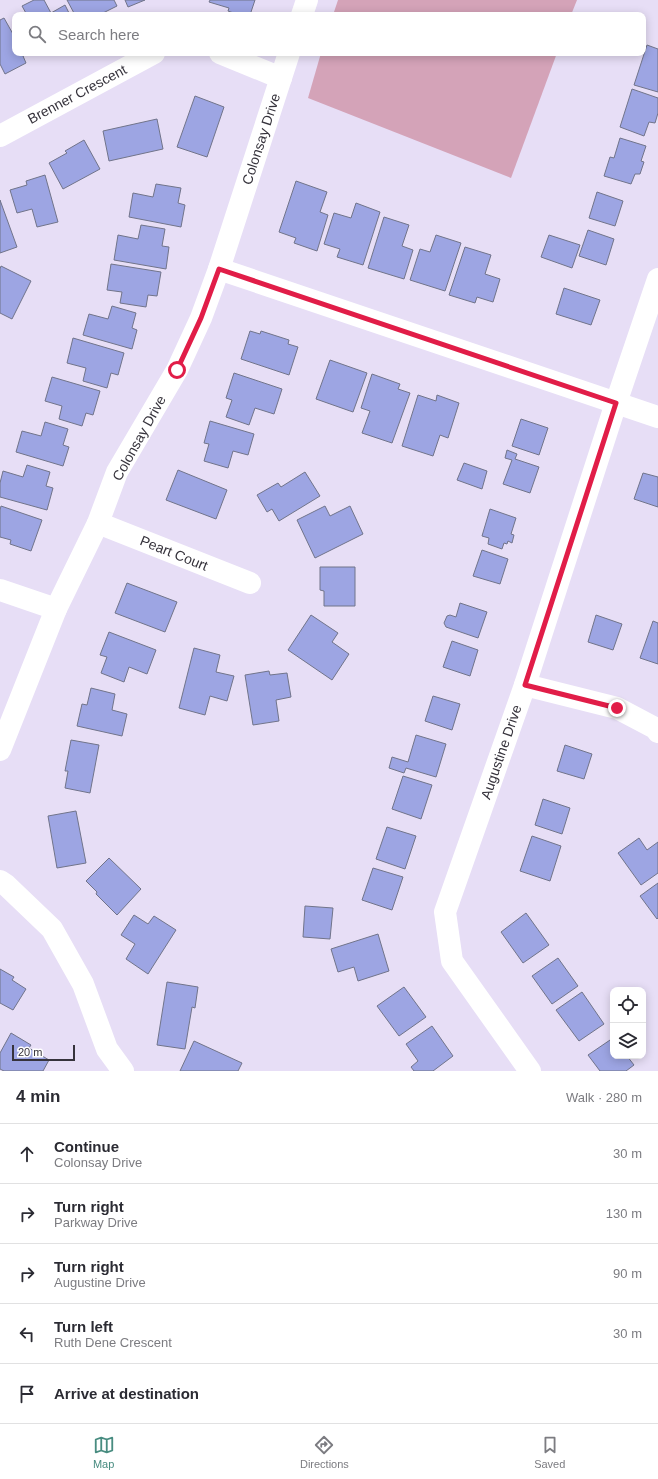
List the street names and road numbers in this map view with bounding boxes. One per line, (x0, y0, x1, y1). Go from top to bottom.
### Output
street label: Brenner Crescent (25, 61, 129, 127)
street label: Colonsay Drive (239, 91, 283, 187)
street label: Colonsay Drive (109, 392, 169, 483)
street label: Peart Court (138, 532, 210, 574)
street label: Augustine Drive (477, 702, 525, 801)

